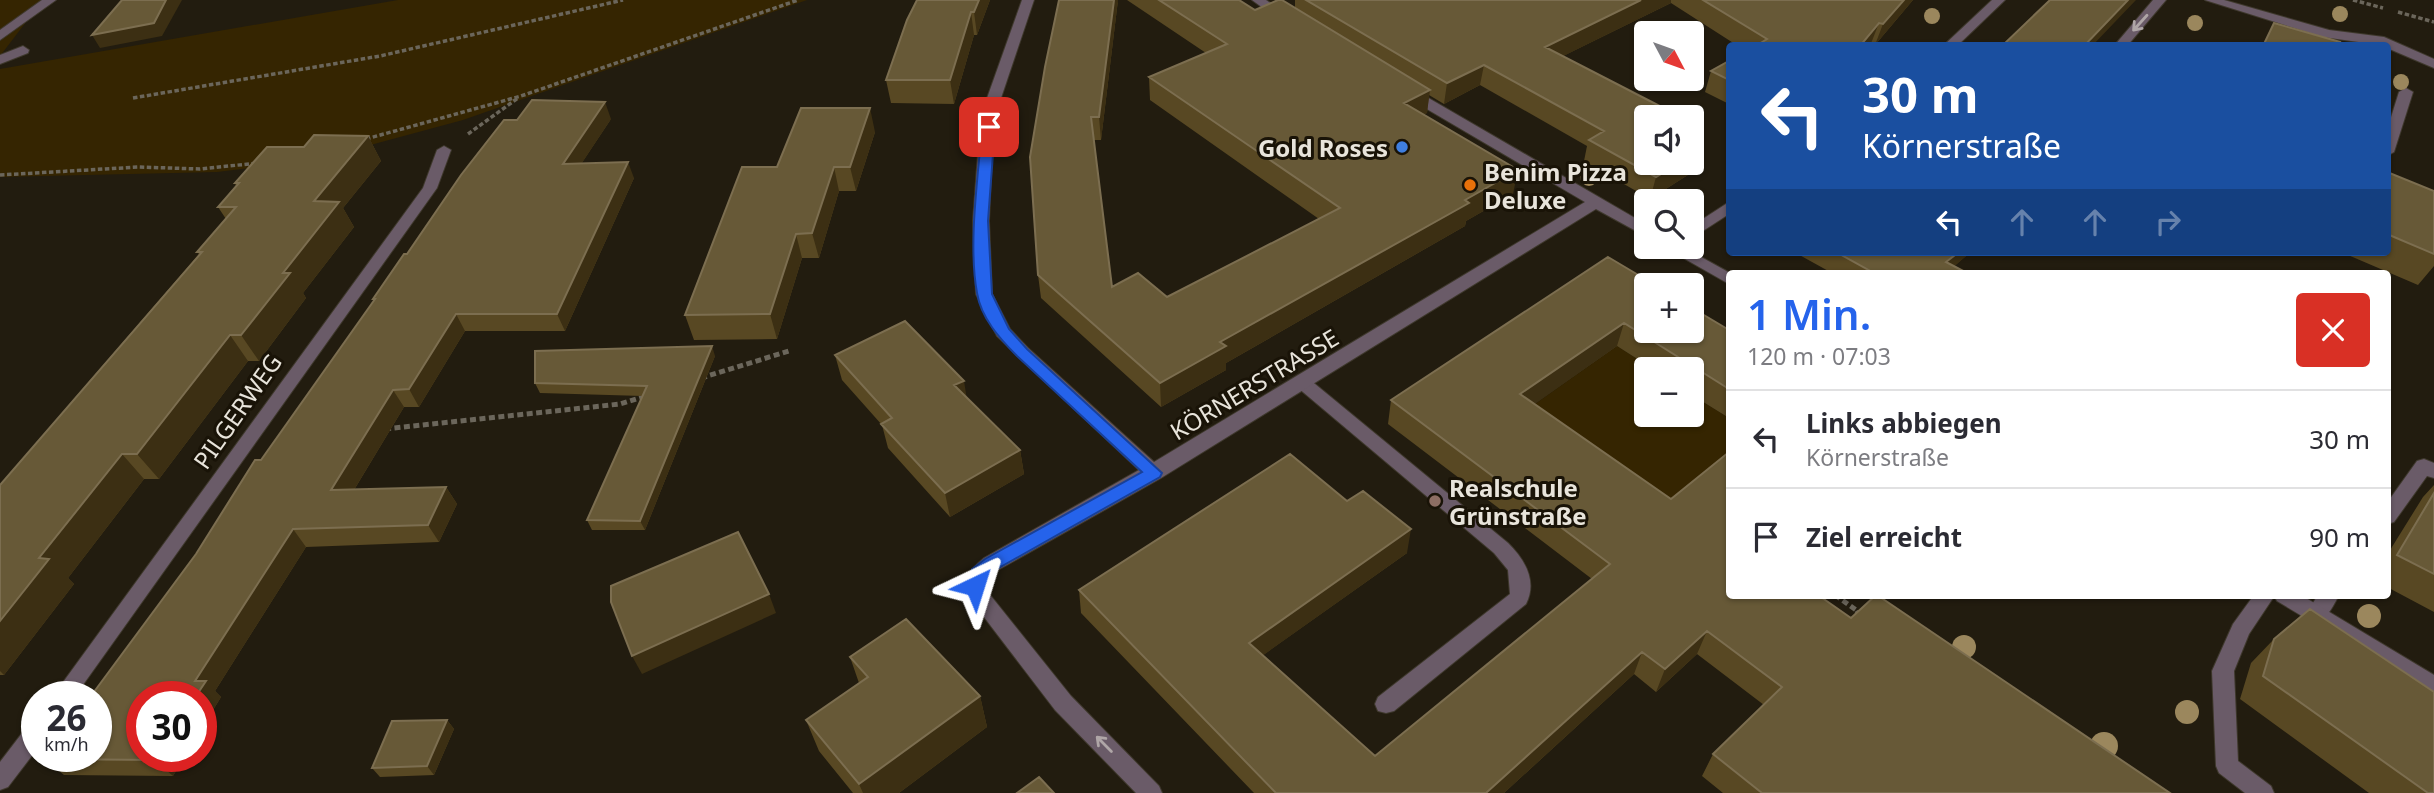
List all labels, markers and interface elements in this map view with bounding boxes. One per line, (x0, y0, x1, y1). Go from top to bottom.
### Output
one-way arrow (2132, 14, 2148, 32)
north arrow (1634, 21, 1704, 91)
map controls (1634, 21, 1704, 427)
text: 30 m (1862, 61, 1979, 127)
icon: left (1747, 70, 1838, 161)
pin (959, 97, 1019, 157)
button: sound (1634, 105, 1704, 175)
icon: arrive (970, 108, 1008, 146)
text: Körnerstraße (1862, 124, 2061, 167)
place label: Gold Roses (1258, 131, 1388, 164)
marker: Gold Roses (1394, 139, 1410, 155)
place label: Benim Pizza Deluxe (1484, 155, 1627, 216)
marker: Benim Pizza Deluxe (1462, 177, 1478, 193)
button: search (1634, 189, 1704, 259)
icon: left (1930, 203, 1968, 241)
icon: ahead (2003, 203, 2041, 241)
icon: ahead (2076, 203, 2114, 241)
icon: right (2149, 203, 2187, 241)
button: + (1634, 273, 1704, 343)
text: 1 Min. (1747, 285, 1871, 342)
button: close (2296, 293, 2370, 367)
street label: KÖRNERSTRASSE (1164, 321, 1344, 447)
text: 120 m · 07:03 (1747, 340, 1891, 372)
street label: PILGERWEG (185, 347, 289, 475)
button: − (1634, 357, 1704, 427)
text: Links abbiegen (1806, 405, 2002, 441)
icon: left (1747, 420, 1785, 458)
text: 30 m (2309, 421, 2370, 457)
text: Körnerstraße (1806, 441, 1949, 473)
place label: Realschule Grünstraße (1449, 471, 1587, 532)
marker: Realschule Grünstraße (1427, 493, 1443, 509)
icon: arrive (1747, 518, 1785, 556)
text: Ziel erreicht (1806, 519, 1962, 555)
text: 90 m (2309, 519, 2370, 555)
position arrow (938, 549, 1012, 623)
speed limit sign: 30 (126, 681, 217, 772)
text: 26 (46, 694, 87, 741)
text: km/h (44, 732, 89, 756)
one-way arrow (1095, 736, 1112, 753)

